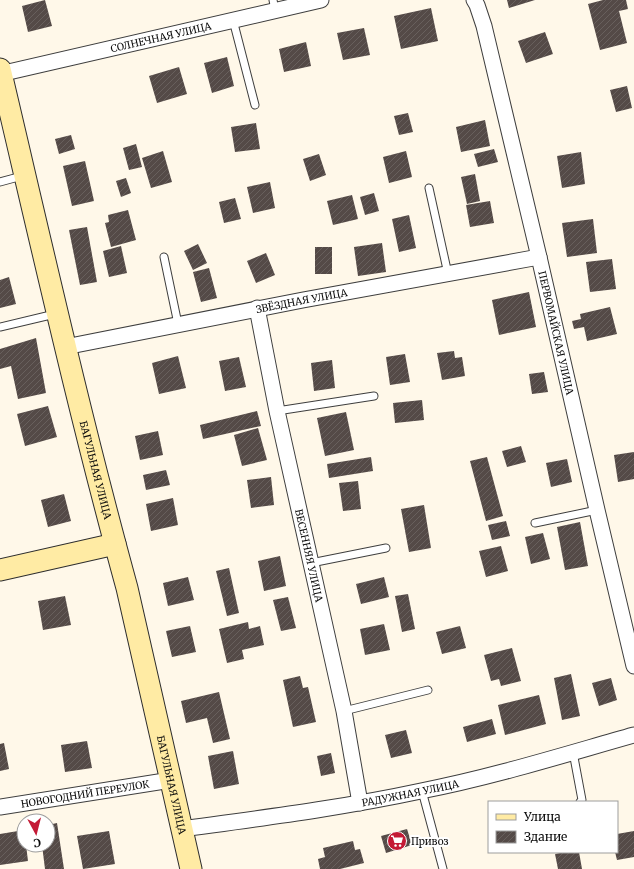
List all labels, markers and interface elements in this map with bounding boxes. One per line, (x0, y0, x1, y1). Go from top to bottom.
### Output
street label: СОЛНЕЧНАЯ УЛИЦА (109, 19, 214, 55)
street label: ПЕРВОМАЙСКАЯ УЛИЦА (535, 269, 577, 397)
street label: ЗВЁЗДНАЯ УЛИЦА (255, 286, 349, 316)
street label: БАГУЛЬНАЯ УЛИЦА (77, 419, 114, 521)
street label: ВЕСЕННЯЯ УЛИЦА (292, 508, 326, 604)
street label: БАГУЛЬНАЯ УЛИЦА (154, 734, 189, 836)
street label: РАДУЖНАЯ УЛИЦА (361, 777, 461, 809)
street label: НОВОГОДНИЙ ПЕРЕУЛОК (20, 778, 150, 811)
legend (488, 801, 618, 853)
text: Улица (523, 809, 561, 824)
north arrow (16, 813, 56, 853)
text: Здание (524, 829, 567, 844)
supermarket icon: Привоз (386, 830, 408, 852)
place label: Привоз (411, 835, 449, 848)
text: С (33, 836, 42, 850)

